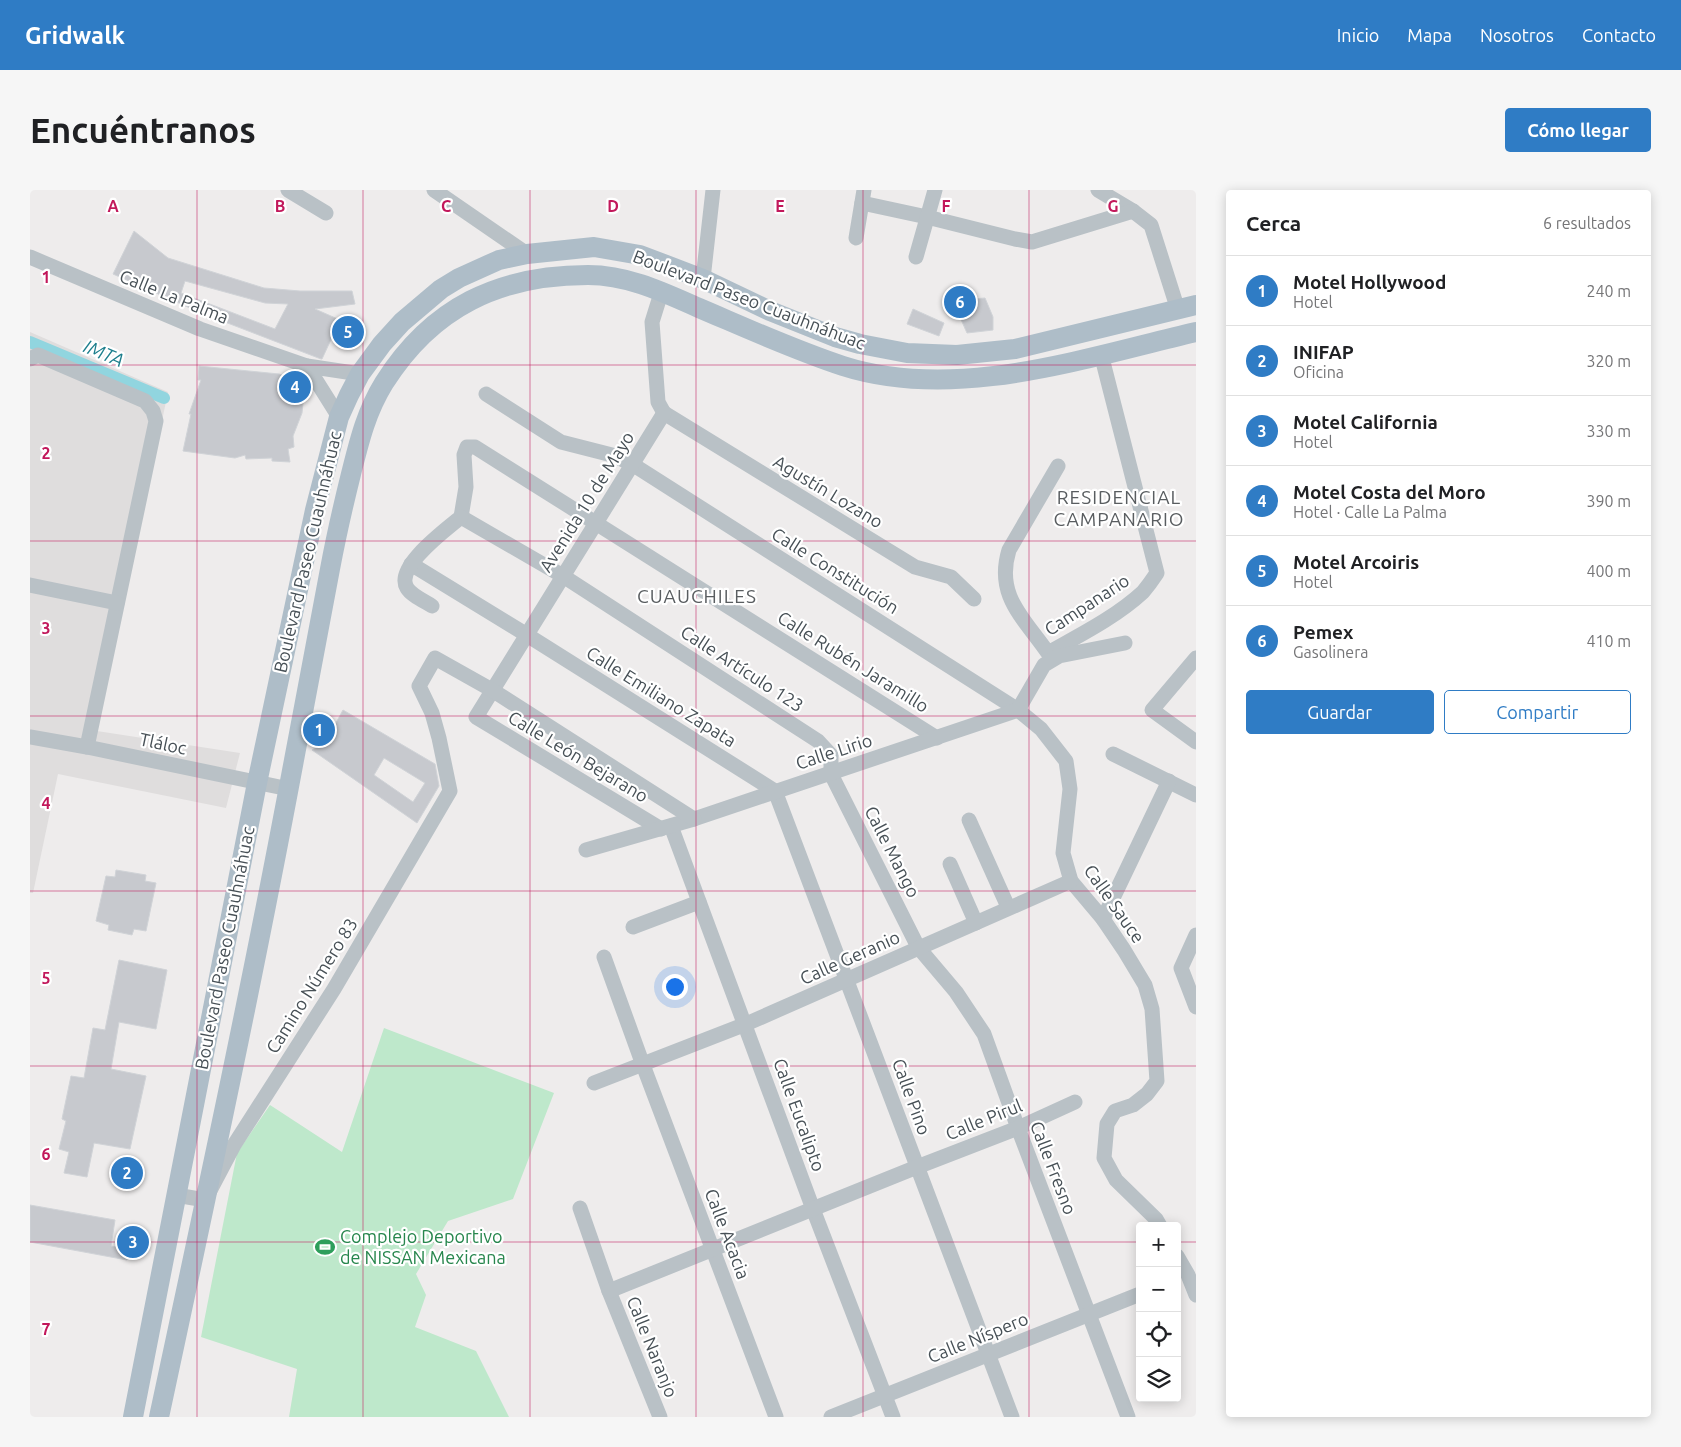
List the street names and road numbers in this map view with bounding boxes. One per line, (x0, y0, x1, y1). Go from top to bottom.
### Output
street label: Boulevard Paseo Cuauhnáhuac (630, 245, 868, 353)
street label: Calle La Palma (117, 265, 232, 327)
street label: Avenida 10 de Mayo (535, 428, 637, 575)
street label: Boulevard Paseo Cuauhnáhuac (269, 429, 345, 675)
street label: Agustín Lozano (770, 451, 887, 532)
street label: Calle Constitución (768, 523, 903, 617)
street label: Campanario (1040, 569, 1133, 639)
street label: Calle Rubén Jaramillo (774, 607, 933, 716)
street label: Calle Artículo 123 (677, 621, 808, 715)
street label: Calle Emiliano Zapata (583, 642, 740, 750)
street label: Calle León Bejarano (505, 706, 652, 806)
street label: Tláloc (138, 728, 189, 758)
street label: Calle Lirio (793, 729, 874, 773)
street label: Calle Mango (861, 803, 924, 901)
street label: Boulevard Paseo Cuauhnáhuac (191, 825, 257, 1071)
street label: Calle Sauce (1081, 860, 1149, 946)
street label: Camino Número 83 (261, 914, 361, 1057)
street label: Calle Geranio (797, 926, 902, 988)
street label: Calle Eucalipto (770, 1055, 830, 1174)
street label: Calle Pino (889, 1056, 935, 1138)
street label: Calle Pirul (942, 1095, 1025, 1143)
street label: Calle Fresno (1027, 1118, 1081, 1217)
street label: Calle Acacia (702, 1186, 754, 1282)
street label: Calle Naranjo (624, 1293, 682, 1400)
street label: Calle Níspero (924, 1308, 1031, 1366)

